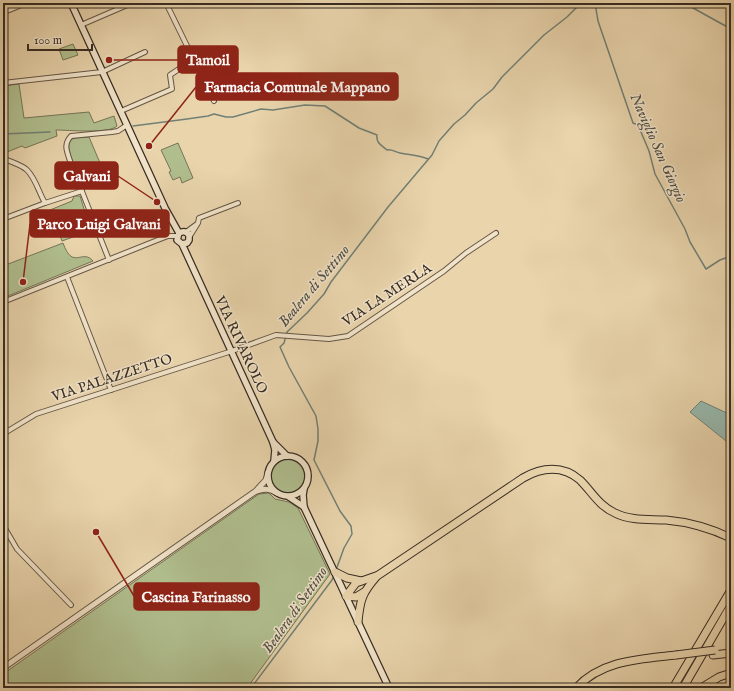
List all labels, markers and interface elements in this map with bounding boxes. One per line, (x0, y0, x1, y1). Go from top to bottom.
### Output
scale bar (28, 26, 92, 52)
text: 100 m (34, 33, 62, 48)
callout: Tamoil (178, 46, 238, 73)
text: Tamoil (185, 51, 231, 70)
callout: Farmacia Comunale Mappano (196, 73, 398, 100)
text: Farmacia Comunale Mappano (204, 78, 390, 97)
water label: Naviglio San Giorgio (624, 90, 691, 206)
callout: Galvani (55, 162, 118, 189)
text: Galvani (63, 167, 111, 186)
callout: Parco Luigi Galvani (30, 210, 169, 237)
text: Parco Luigi Galvani (37, 215, 161, 234)
water label: Bealera di Settimo (274, 241, 354, 331)
street label: VIA LA MERLA (338, 259, 436, 331)
street label: VIA RIVAROLO (210, 292, 272, 397)
street label: VIA PALAZZETTO (48, 350, 175, 406)
water label: Bealera di Settimo (258, 563, 332, 657)
callout: Cascina Farinasso (134, 583, 259, 610)
text: Cascina Farinasso (141, 588, 251, 607)

